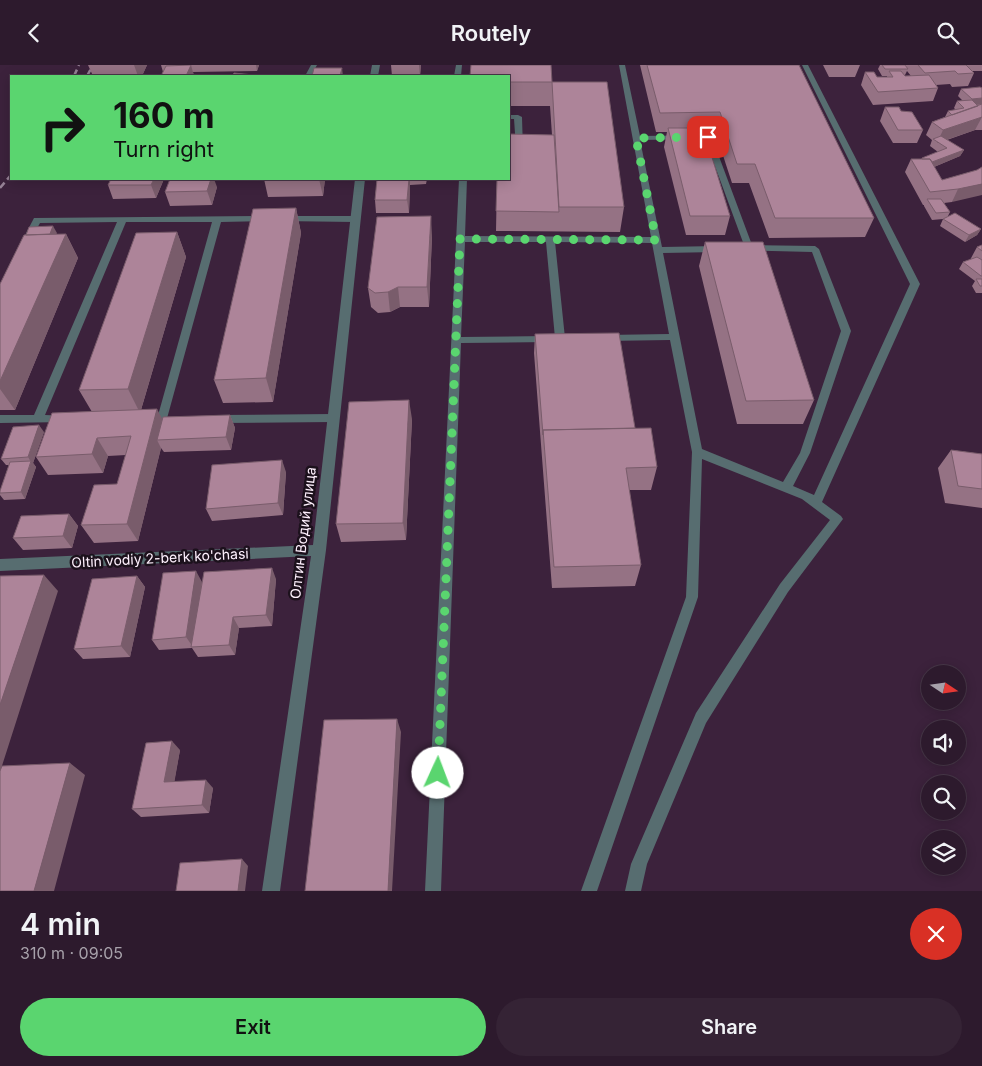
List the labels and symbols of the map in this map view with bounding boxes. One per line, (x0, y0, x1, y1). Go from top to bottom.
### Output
pin (687, 116, 729, 158)
street label: Олтин Водий улица (286, 466, 319, 600)
street label: Oltin vodiy 2-berk ko'chasi (71, 544, 249, 571)
north arrow (921, 665, 966, 710)
position arrow (411, 746, 463, 798)

